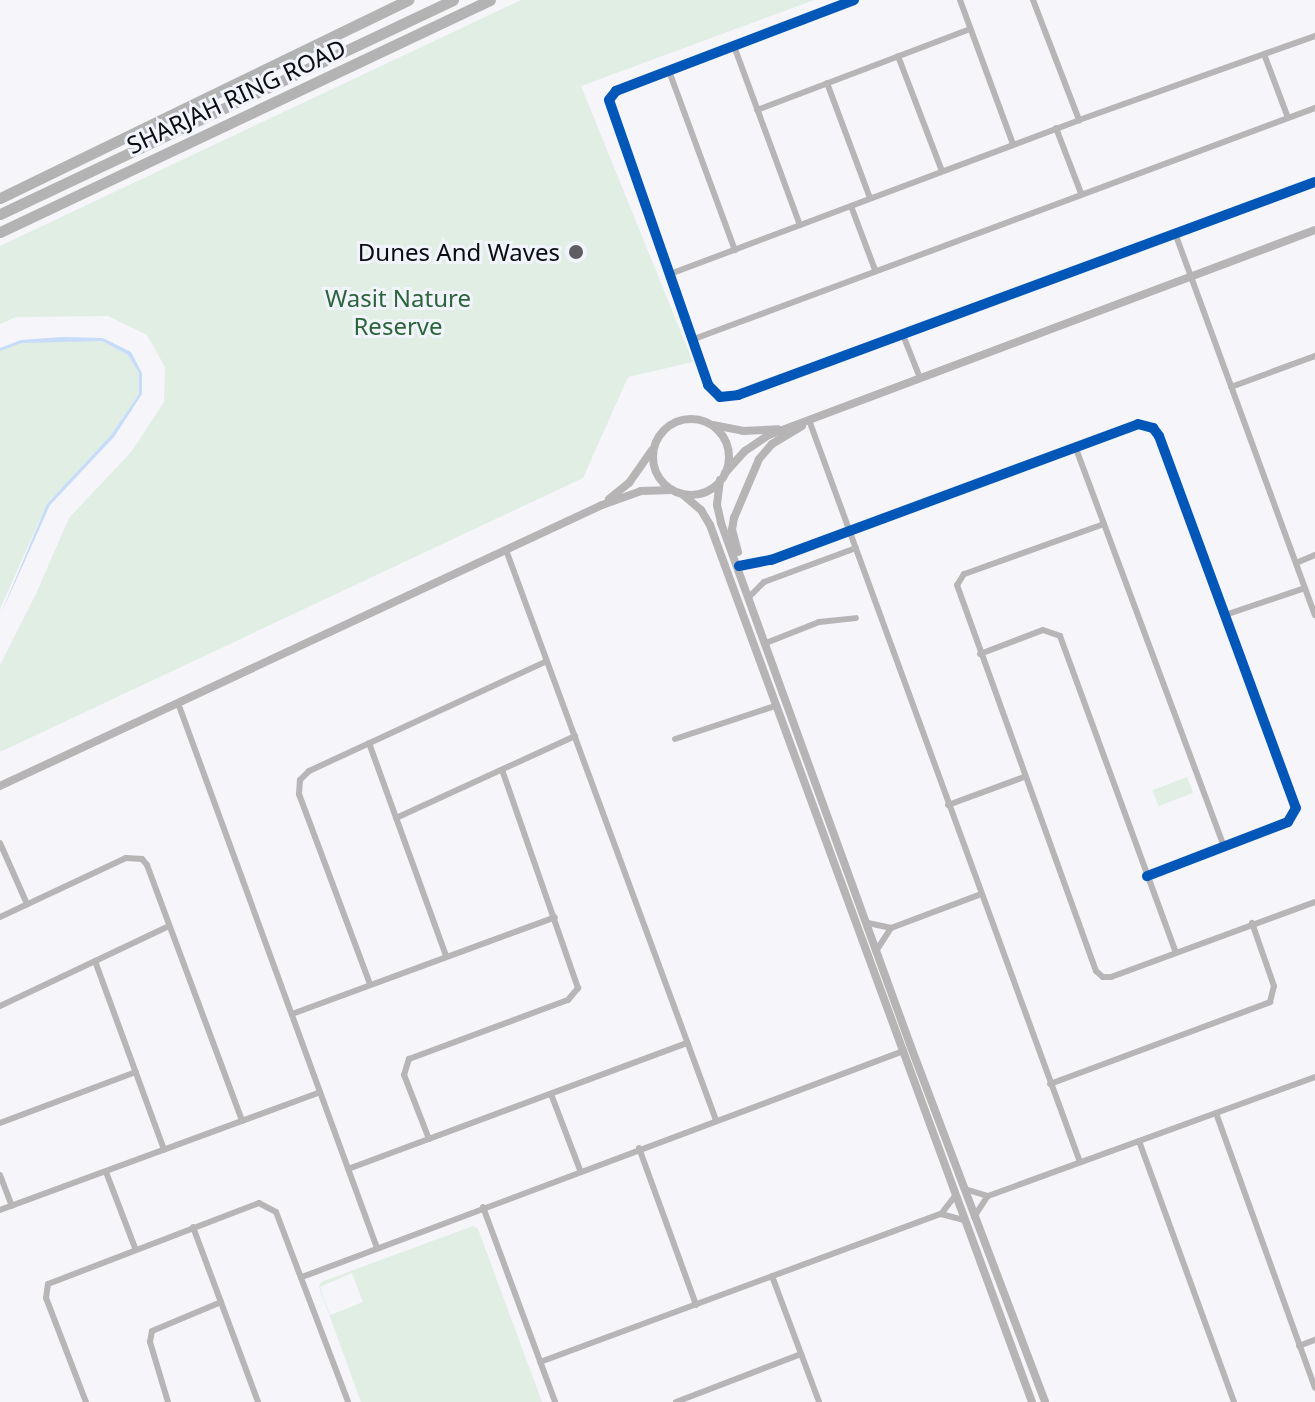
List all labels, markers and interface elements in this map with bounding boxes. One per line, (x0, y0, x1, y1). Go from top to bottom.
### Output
street label: SHARJAH RING ROAD (122, 33, 350, 159)
place label: Dunes And Waves (358, 238, 560, 266)
marker: Dunes And Waves (567, 243, 585, 261)
park label: Wasit Nature Reserve (325, 284, 471, 340)

